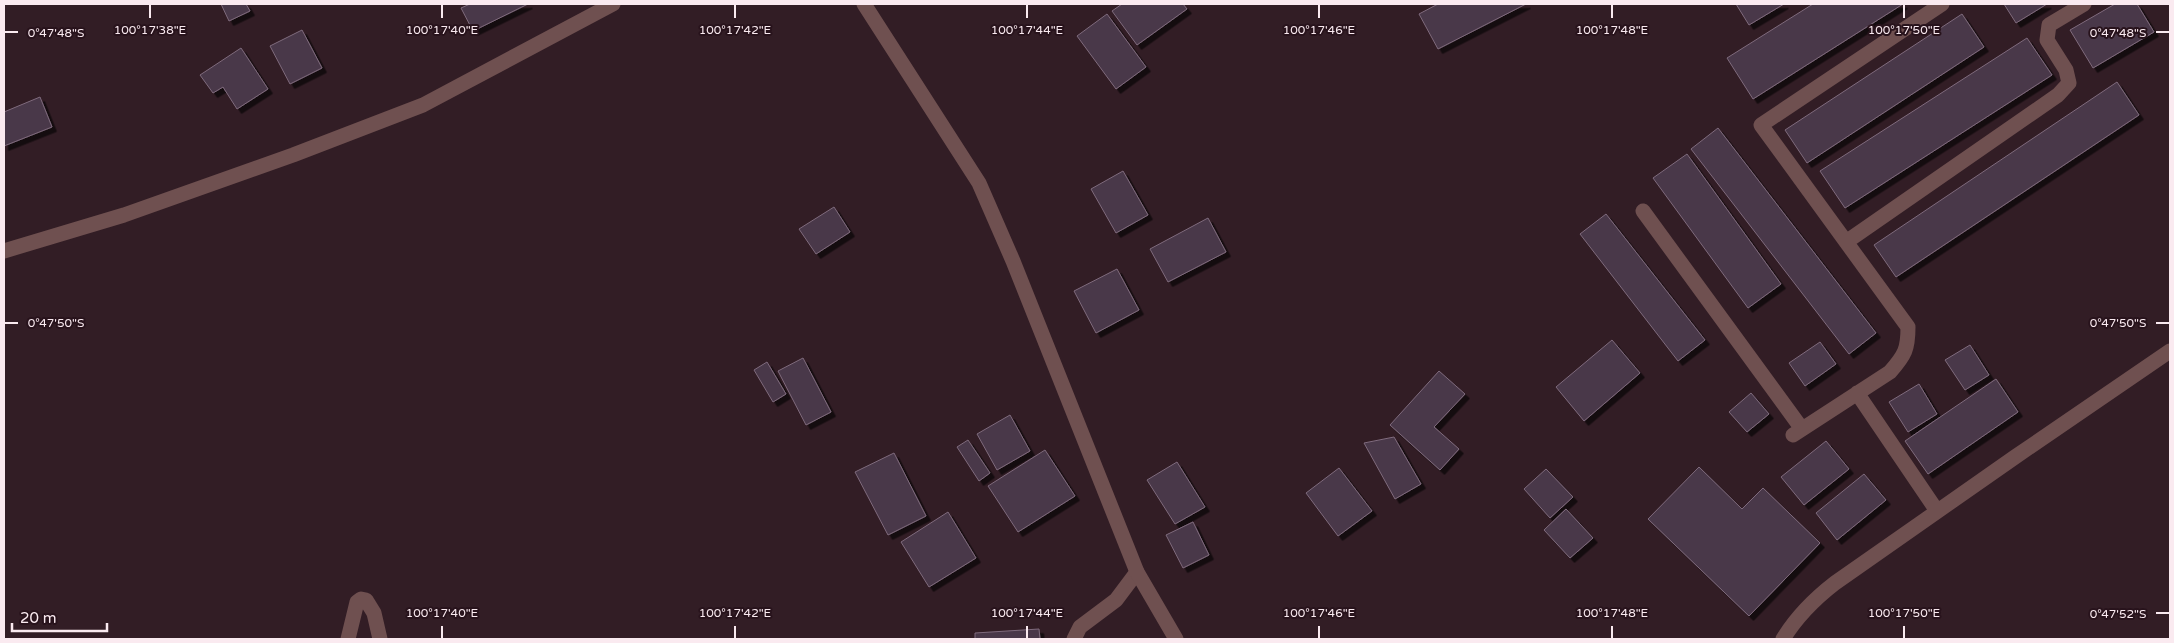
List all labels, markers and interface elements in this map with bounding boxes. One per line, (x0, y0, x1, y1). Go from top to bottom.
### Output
text: 100°17'38"E (114, 23, 187, 37)
text: 100°17'40"E (406, 23, 479, 37)
text: 100°17'42"E (699, 23, 772, 37)
text: 100°17'44"E (991, 23, 1064, 37)
text: 100°17'46"E (1283, 23, 1356, 37)
text: 100°17'48"E (1576, 23, 1649, 37)
text: 100°17'50"E (1868, 23, 1941, 37)
text: 0°47'48"S (28, 26, 84, 40)
text: 0°47'48"S (2090, 26, 2146, 40)
text: 0°47'50"S (28, 316, 84, 330)
text: 0°47'50"S (2090, 316, 2146, 330)
scale bar (12, 600, 108, 632)
text: 100°17'40"E (406, 606, 479, 620)
text: 100°17'42"E (699, 606, 772, 620)
text: 100°17'44"E (991, 606, 1064, 620)
text: 100°17'46"E (1283, 606, 1356, 620)
text: 100°17'48"E (1576, 606, 1649, 620)
text: 100°17'50"E (1868, 606, 1941, 620)
text: 0°47'52"S (2090, 607, 2146, 621)
text: 20 m (20, 609, 57, 627)

